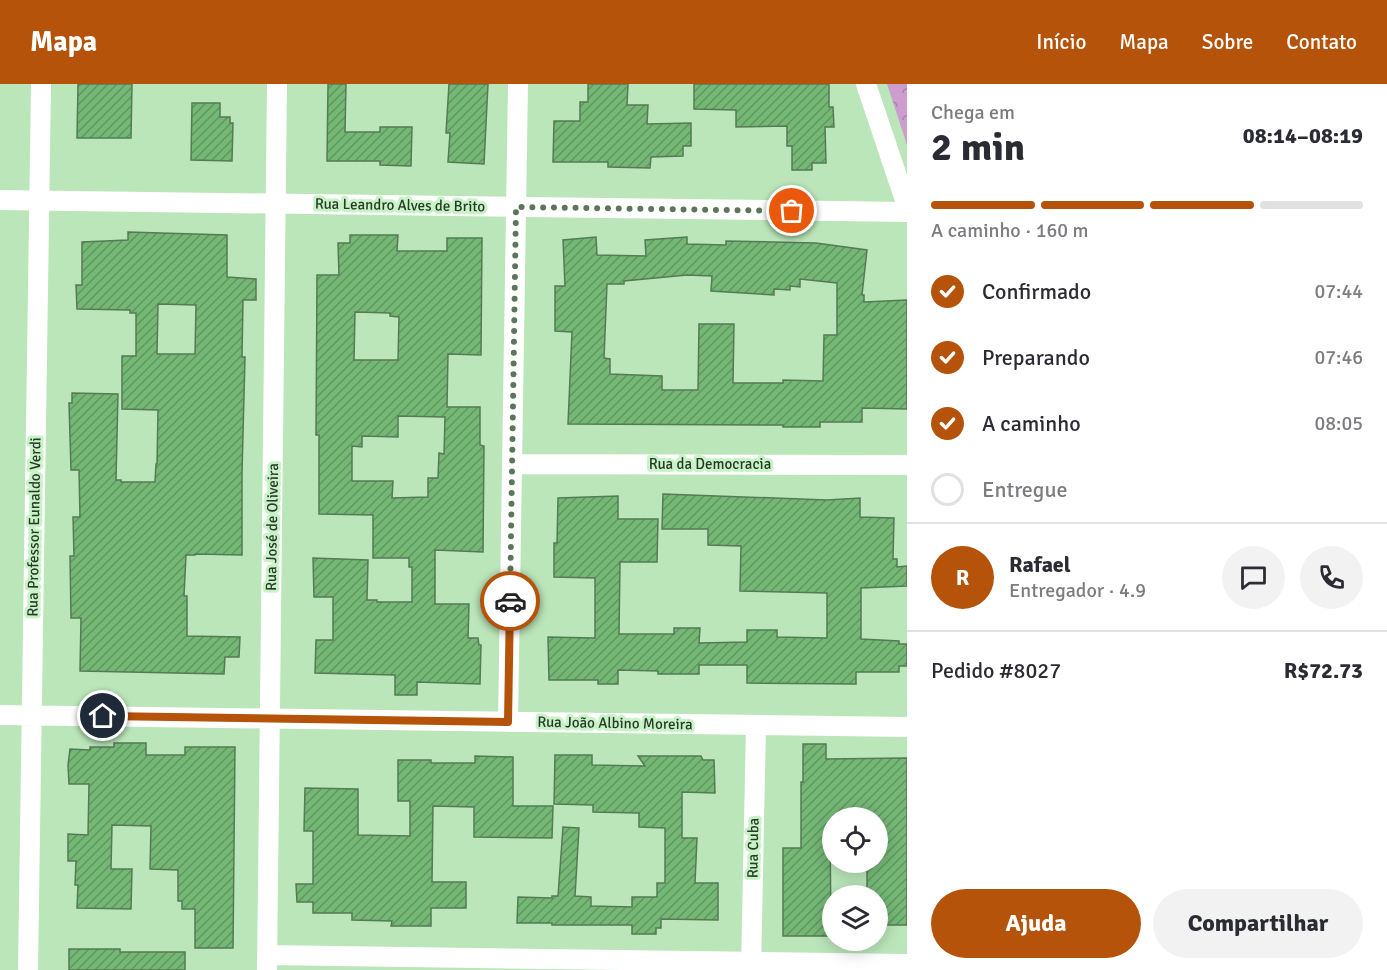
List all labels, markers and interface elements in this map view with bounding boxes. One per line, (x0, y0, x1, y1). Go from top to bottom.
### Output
text: Mapa (30, 25, 97, 59)
text: Início (1036, 29, 1086, 55)
text: Mapa (1119, 29, 1169, 55)
text: Sobre (1202, 29, 1253, 55)
text: Contato (1286, 29, 1357, 55)
text: Chega em (931, 100, 1015, 125)
text: 08:14–08:19 (1243, 122, 1363, 149)
text: 2 min (931, 123, 1025, 171)
pin (766, 185, 817, 236)
icon: bag (775, 194, 808, 227)
street label: Rua Leandro Alves de Brito (315, 195, 486, 215)
text: A caminho · 160 m (931, 218, 1088, 243)
icon: check (931, 275, 964, 308)
text: Confirmado (982, 278, 1091, 305)
text: 07:44 (1314, 279, 1363, 304)
icon: check (931, 341, 964, 374)
text: Preparando (982, 344, 1090, 371)
text: 07:46 (1314, 345, 1363, 370)
icon: check (931, 407, 964, 440)
text: A caminho (982, 410, 1081, 437)
text: 08:05 (1314, 411, 1363, 436)
street label: Rua Professor Eunaldo Verdi (23, 437, 45, 617)
street label: Rua da Democracia (649, 455, 771, 473)
street label: Rua José de Oliveira (262, 463, 282, 591)
text: Entregue (982, 476, 1067, 503)
button: chat (1222, 546, 1285, 609)
button: phone (1300, 546, 1363, 609)
text: Rafael (1009, 551, 1071, 578)
text: R (956, 564, 969, 591)
courier (480, 571, 540, 631)
text: Entregador · 4.9 (1009, 578, 1146, 603)
icon: car (494, 585, 527, 618)
text: Pedido #8027 (931, 657, 1061, 684)
text: R$72.73 (1284, 657, 1363, 684)
pin (77, 690, 128, 741)
icon: home (86, 699, 119, 732)
street label: Rua João Albino Moreira (537, 713, 693, 733)
map controls (822, 807, 888, 951)
button: locate (822, 807, 888, 873)
street label: Rua Cuba (743, 818, 763, 878)
button: layers (822, 885, 888, 951)
button: Ajuda (931, 889, 1141, 958)
button: Compartilhar (1153, 889, 1363, 958)

